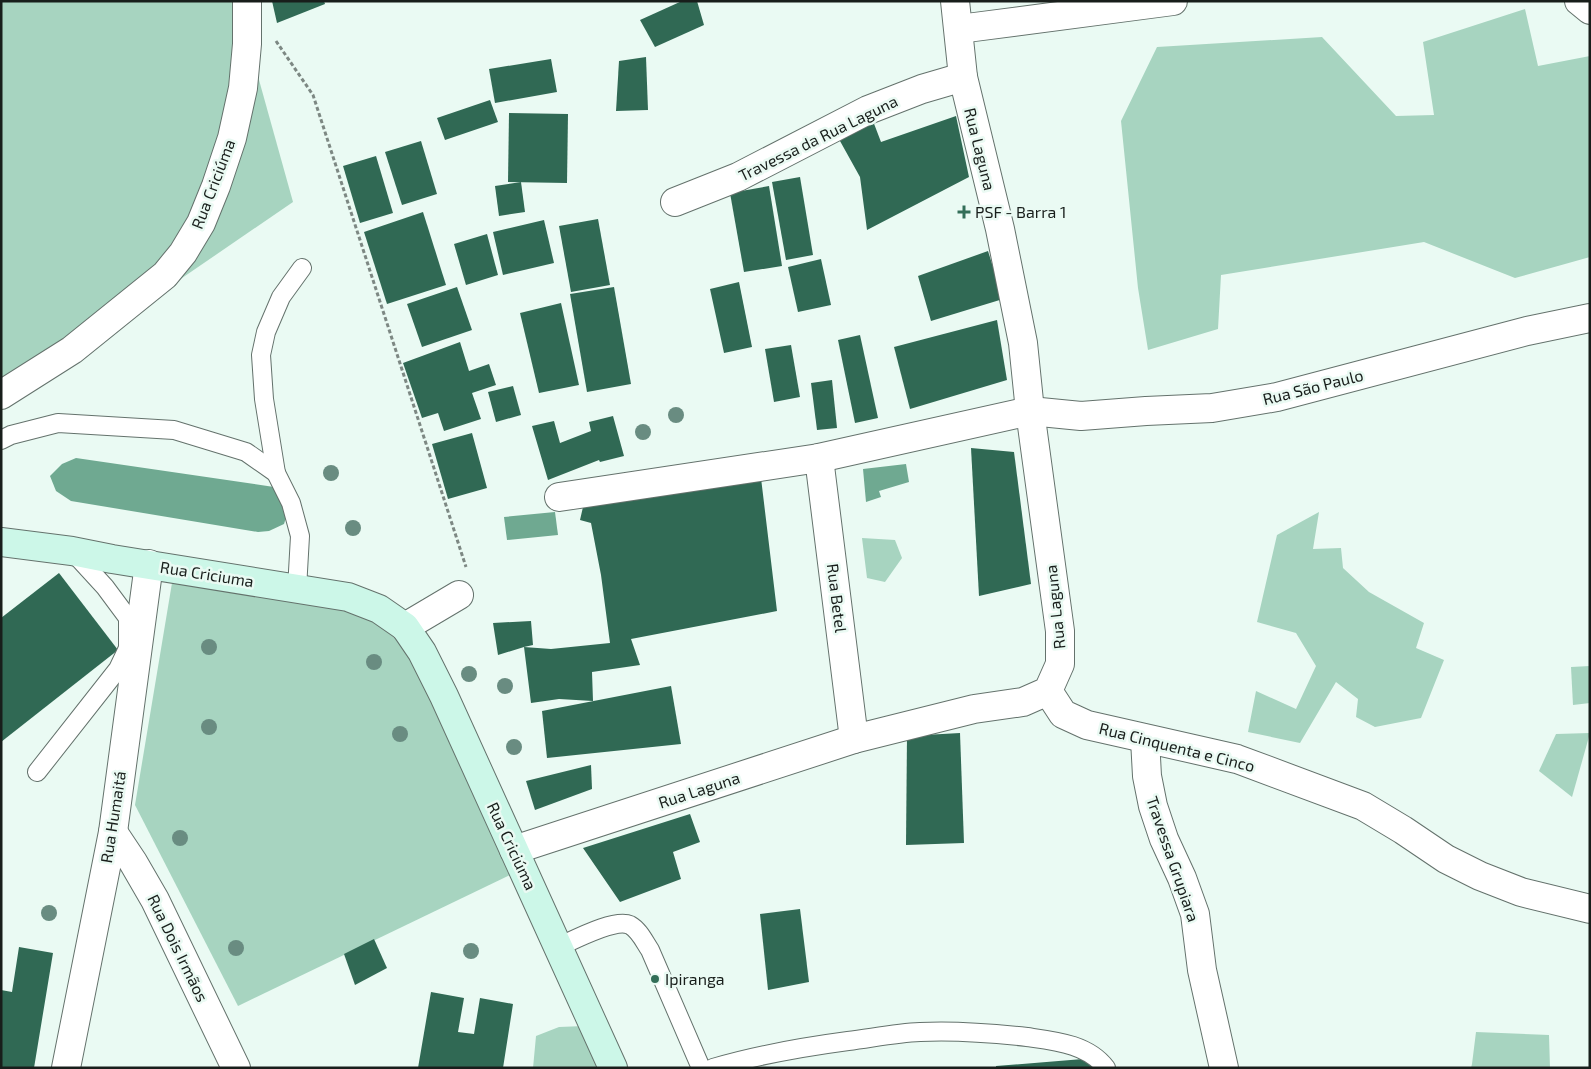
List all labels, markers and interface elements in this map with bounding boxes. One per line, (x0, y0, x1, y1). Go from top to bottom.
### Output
street label: Travessa da Rua Laguna (735, 91, 900, 184)
street label: Rua Laguna (961, 106, 1000, 192)
street label: Rua Criciúma (187, 136, 238, 231)
place label: PSF - Barra 1 (975, 202, 1066, 221)
marker: PSF - Barra 1 (957, 205, 971, 219)
street label: Rua São Paulo (1261, 365, 1365, 408)
street label: Rua Criciuma (159, 557, 255, 590)
street label: Rua Betel (824, 562, 851, 634)
street label: Rua Laguna (1041, 564, 1068, 650)
street label: Rua Cinquenta e Cinco (1097, 718, 1257, 775)
street label: Rua Laguna (656, 767, 742, 812)
street label: Rua Humaitá (96, 770, 129, 864)
street label: Travessa Grupiara (1143, 794, 1204, 924)
street label: Rua Criciúma (484, 799, 541, 893)
street label: Rua Dois Irmãos (144, 891, 213, 1005)
place label: Ipiranga (665, 969, 725, 988)
marker: Ipiranga (649, 973, 661, 985)

